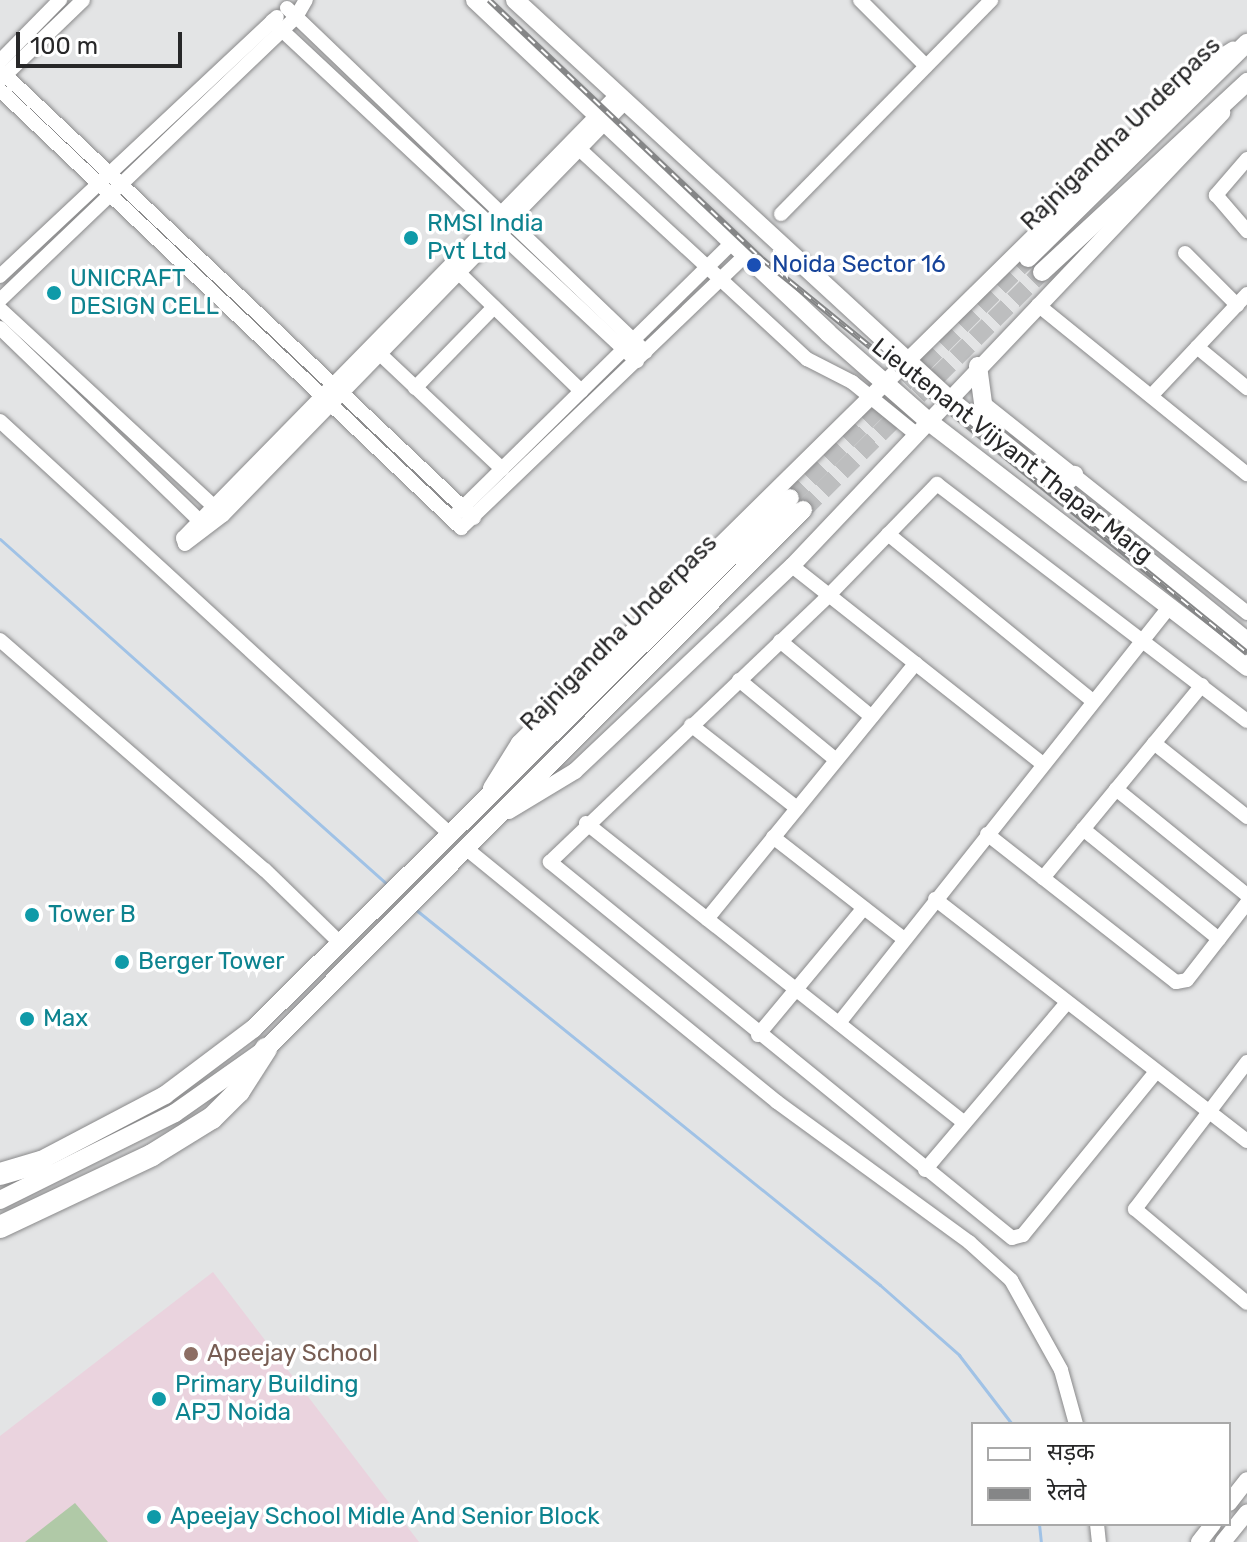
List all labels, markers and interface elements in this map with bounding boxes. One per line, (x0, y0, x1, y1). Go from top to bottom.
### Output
scale bar (20, 16, 186, 66)
street label: Rajnigandha Underpass (1015, 31, 1227, 237)
text: 100 m (30, 32, 98, 60)
place label: RMSI India Pvt Ltd (427, 210, 544, 266)
marker: RMSI India Pvt Ltd (402, 229, 420, 247)
place label: Noida Sector 16 (772, 251, 946, 279)
marker: Noida Sector 16 (743, 254, 765, 276)
place label: UNICRAFT DESIGN CELL (70, 265, 219, 321)
marker: UNICRAFT DESIGN CELL (45, 284, 63, 302)
street label: Lieutenant Vijyant Thapar Marg (865, 332, 1159, 570)
street label: Rajnigandha Underpass (515, 529, 723, 737)
place label: Tower B (48, 901, 136, 929)
marker: Tower B (23, 906, 41, 924)
place label: Berger Tower (138, 948, 286, 976)
marker: Berger Tower (113, 953, 131, 971)
place label: Max (43, 1005, 88, 1033)
marker: Max (18, 1010, 36, 1028)
place label: Apeejay School (207, 1340, 379, 1368)
marker: Apeejay School (182, 1345, 200, 1363)
place label: Primary Building APJ Noida (175, 1371, 359, 1427)
marker: Primary Building APJ Noida (150, 1390, 168, 1408)
legend (971, 1422, 1231, 1526)
text: सड़क (1047, 1438, 1095, 1466)
text: रेलवे (1047, 1478, 1086, 1506)
place label: Apeejay School Midle And Senior Block (170, 1503, 601, 1531)
marker: Apeejay School Midle And Senior Block (145, 1508, 163, 1526)

